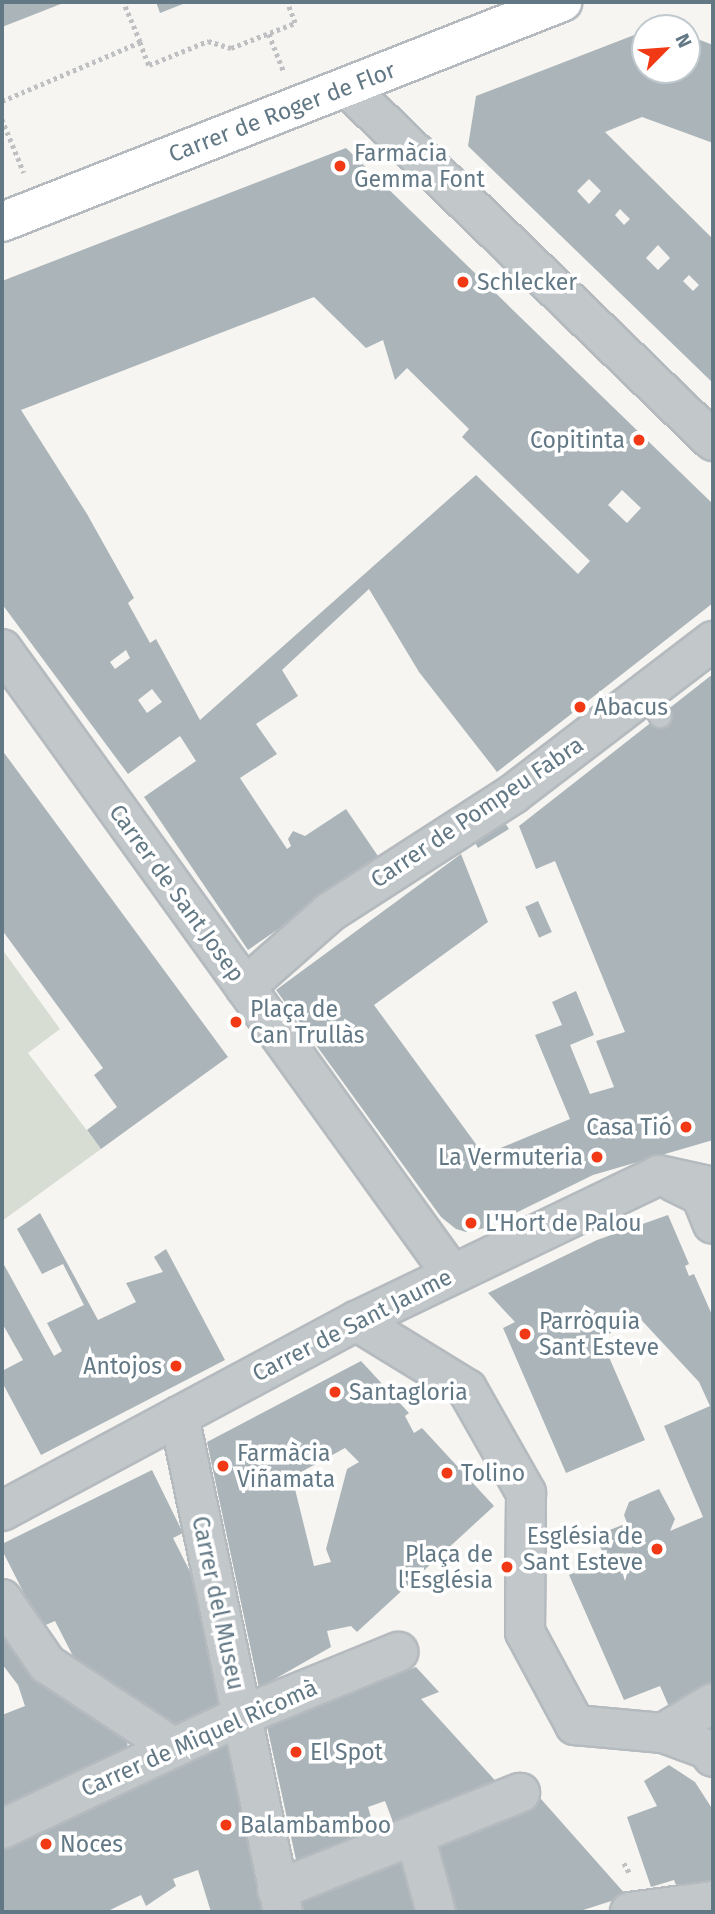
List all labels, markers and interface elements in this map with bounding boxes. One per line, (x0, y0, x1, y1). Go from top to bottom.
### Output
north arrow (631, 14, 701, 84)
text: N (671, 30, 697, 51)
street label: Carrer de Roger de Flor (165, 56, 399, 168)
place label: Farmàcia Gemma Font (354, 139, 485, 193)
marker: Farmàcia Gemma Font (332, 158, 348, 174)
place label: Schlecker (477, 268, 577, 296)
marker: Schlecker (455, 274, 471, 290)
place label: Copitinta (530, 426, 625, 454)
marker: Copitinta (631, 432, 647, 448)
place label: Abacus (594, 693, 668, 721)
marker: Abacus (572, 699, 588, 715)
street label: Carrer de Pompeu Fabra (366, 731, 588, 893)
street label: Carrer de Sant Josep (103, 799, 251, 987)
place label: Plaça de Can Trullàs (250, 995, 365, 1049)
marker: Plaça de Can Trullàs (228, 1014, 244, 1030)
place label: Casa Tió (586, 1113, 672, 1141)
marker: Casa Tió (678, 1119, 694, 1135)
place label: La Vermuteria (438, 1143, 583, 1171)
marker: La Vermuteria (589, 1149, 605, 1165)
place label: L'Hort de Palou (485, 1209, 642, 1237)
marker: L'Hort de Palou (463, 1215, 479, 1231)
street label: Carrer de Sant Jaume (248, 1263, 456, 1387)
place label: Parròquia Sant Esteve (539, 1307, 659, 1361)
marker: Parròquia Sant Esteve (517, 1326, 533, 1342)
place label: Antojos (83, 1352, 162, 1380)
marker: Antojos (168, 1358, 184, 1374)
place label: Santagloria (349, 1378, 468, 1406)
marker: Santagloria (327, 1384, 343, 1400)
place label: Farmàcia Viñamata (237, 1439, 335, 1493)
marker: Farmàcia Viñamata (215, 1458, 231, 1474)
place label: Tolino (461, 1459, 525, 1487)
marker: Tolino (439, 1465, 455, 1481)
street label: Carrer del Museu (186, 1514, 250, 1692)
place label: Església de Sant Esteve (523, 1522, 643, 1576)
place label: Plaça de l'Església (398, 1540, 493, 1594)
marker: Església de Sant Esteve (649, 1541, 665, 1557)
marker: Plaça de l'Església (499, 1559, 515, 1575)
street label: Carrer de Miquel Ricomà (77, 1673, 321, 1803)
place label: El Spot (310, 1738, 383, 1766)
marker: El Spot (288, 1744, 304, 1760)
place label: Balambamboo (240, 1811, 391, 1839)
marker: Balambamboo (218, 1817, 234, 1833)
place label: Noces (60, 1830, 123, 1858)
marker: Noces (38, 1836, 54, 1852)

